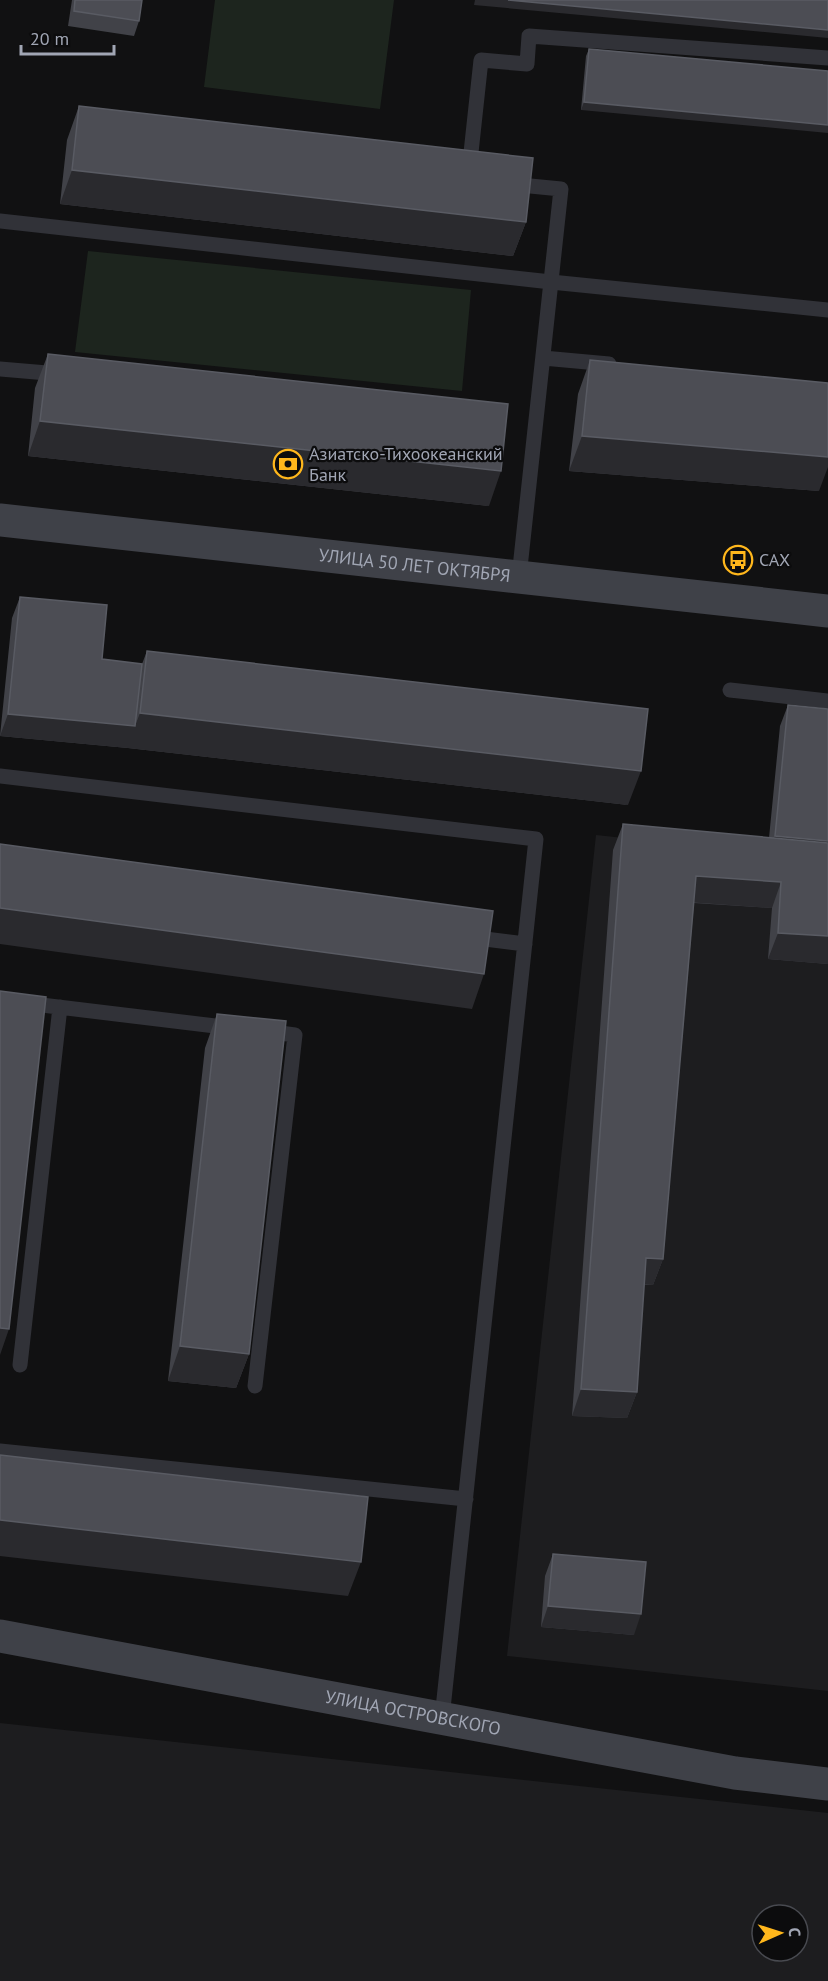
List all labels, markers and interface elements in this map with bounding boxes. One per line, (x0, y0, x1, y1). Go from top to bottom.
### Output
scale bar (21, 18, 114, 56)
text: 20 m (30, 27, 69, 50)
place label: Азиатско-Тихоокеанский Банк (309, 442, 503, 486)
bank icon: Азиатско-Тихоокеанский Банк (272, 448, 304, 480)
street label: УЛИЦА 50 ЛЕТ ОКТЯБРЯ (318, 543, 512, 587)
bus stop icon: САХ (722, 544, 754, 576)
place label: САХ (759, 548, 790, 571)
street label: УЛИЦА ОСТРОВСКОГО (323, 1685, 503, 1740)
north arrow (750, 1903, 810, 1963)
text: С (785, 1927, 805, 1937)

